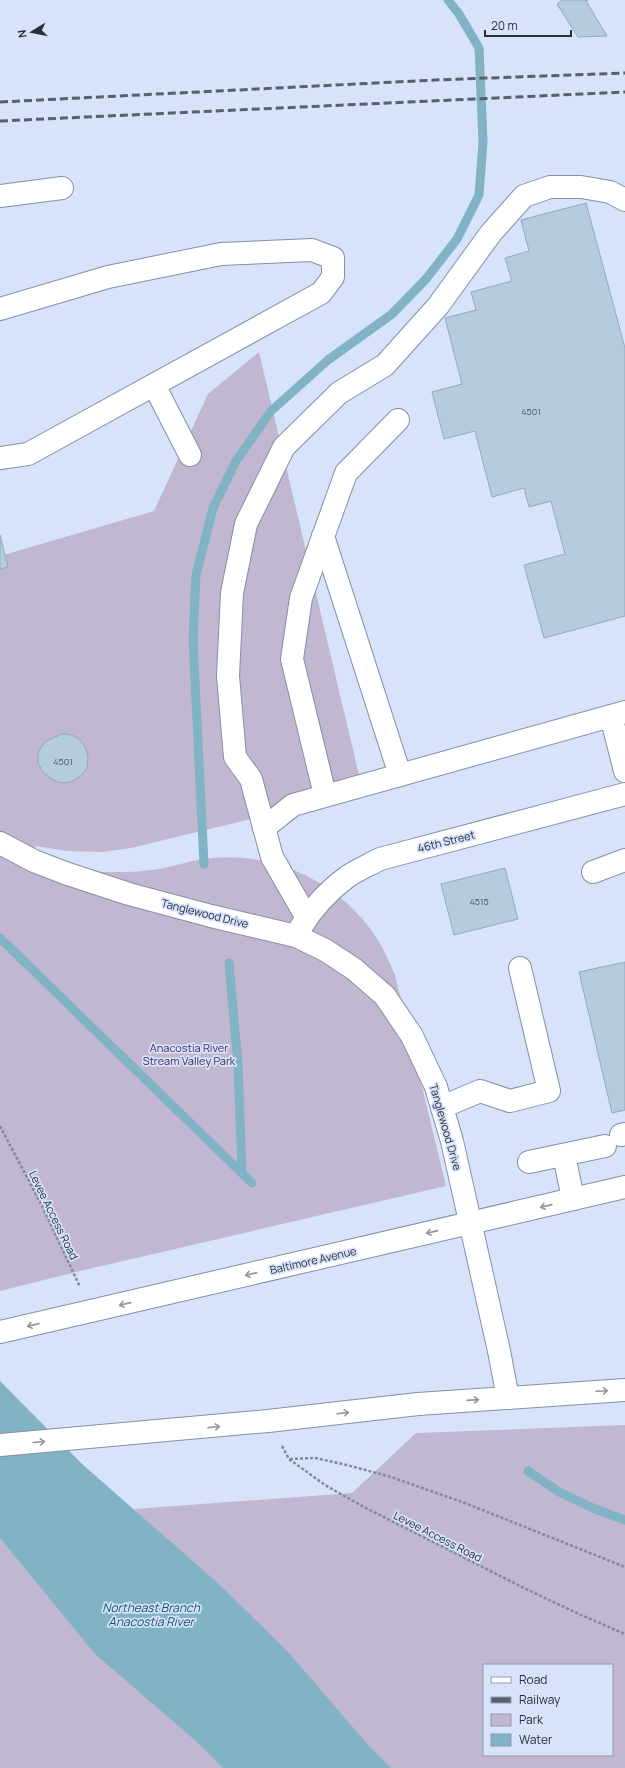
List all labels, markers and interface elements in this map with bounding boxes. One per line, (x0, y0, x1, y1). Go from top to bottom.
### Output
north arrow (12, 12, 52, 52)
scale bar (485, 12, 571, 38)
text: 20 m (491, 17, 518, 34)
text: N (14, 29, 30, 39)
house number: 4501 (521, 405, 541, 418)
house number: 4501 (53, 755, 73, 768)
street label: 46th Street (416, 827, 476, 855)
street label: Tanglewood Drive (160, 895, 251, 931)
house number: 4515 (469, 895, 489, 908)
park label: Anacostia River Stream Valley Park (143, 1040, 236, 1068)
street label: Tanglewood Drive (426, 1082, 466, 1173)
street label: Levee Access Road (26, 1168, 82, 1262)
one-way arrow (540, 1202, 553, 1210)
one-way arrow (426, 1229, 439, 1236)
street label: Baltimore Avenue (268, 1243, 358, 1277)
one-way arrow (245, 1271, 258, 1279)
one-way arrow (118, 1300, 131, 1308)
one-way arrow (27, 1321, 40, 1329)
one-way arrow (595, 1387, 608, 1395)
one-way arrow (466, 1397, 479, 1404)
one-way arrow (336, 1409, 349, 1416)
one-way arrow (207, 1423, 220, 1430)
one-way arrow (32, 1439, 45, 1446)
street label: Levee Access Road (391, 1507, 485, 1565)
water label: Northeast Branch Anacostia River (102, 1599, 201, 1630)
legend (483, 1664, 613, 1756)
text: Road (519, 1671, 547, 1688)
text: Railway (519, 1691, 561, 1708)
text: Park (519, 1711, 544, 1728)
text: Water (519, 1731, 553, 1748)

